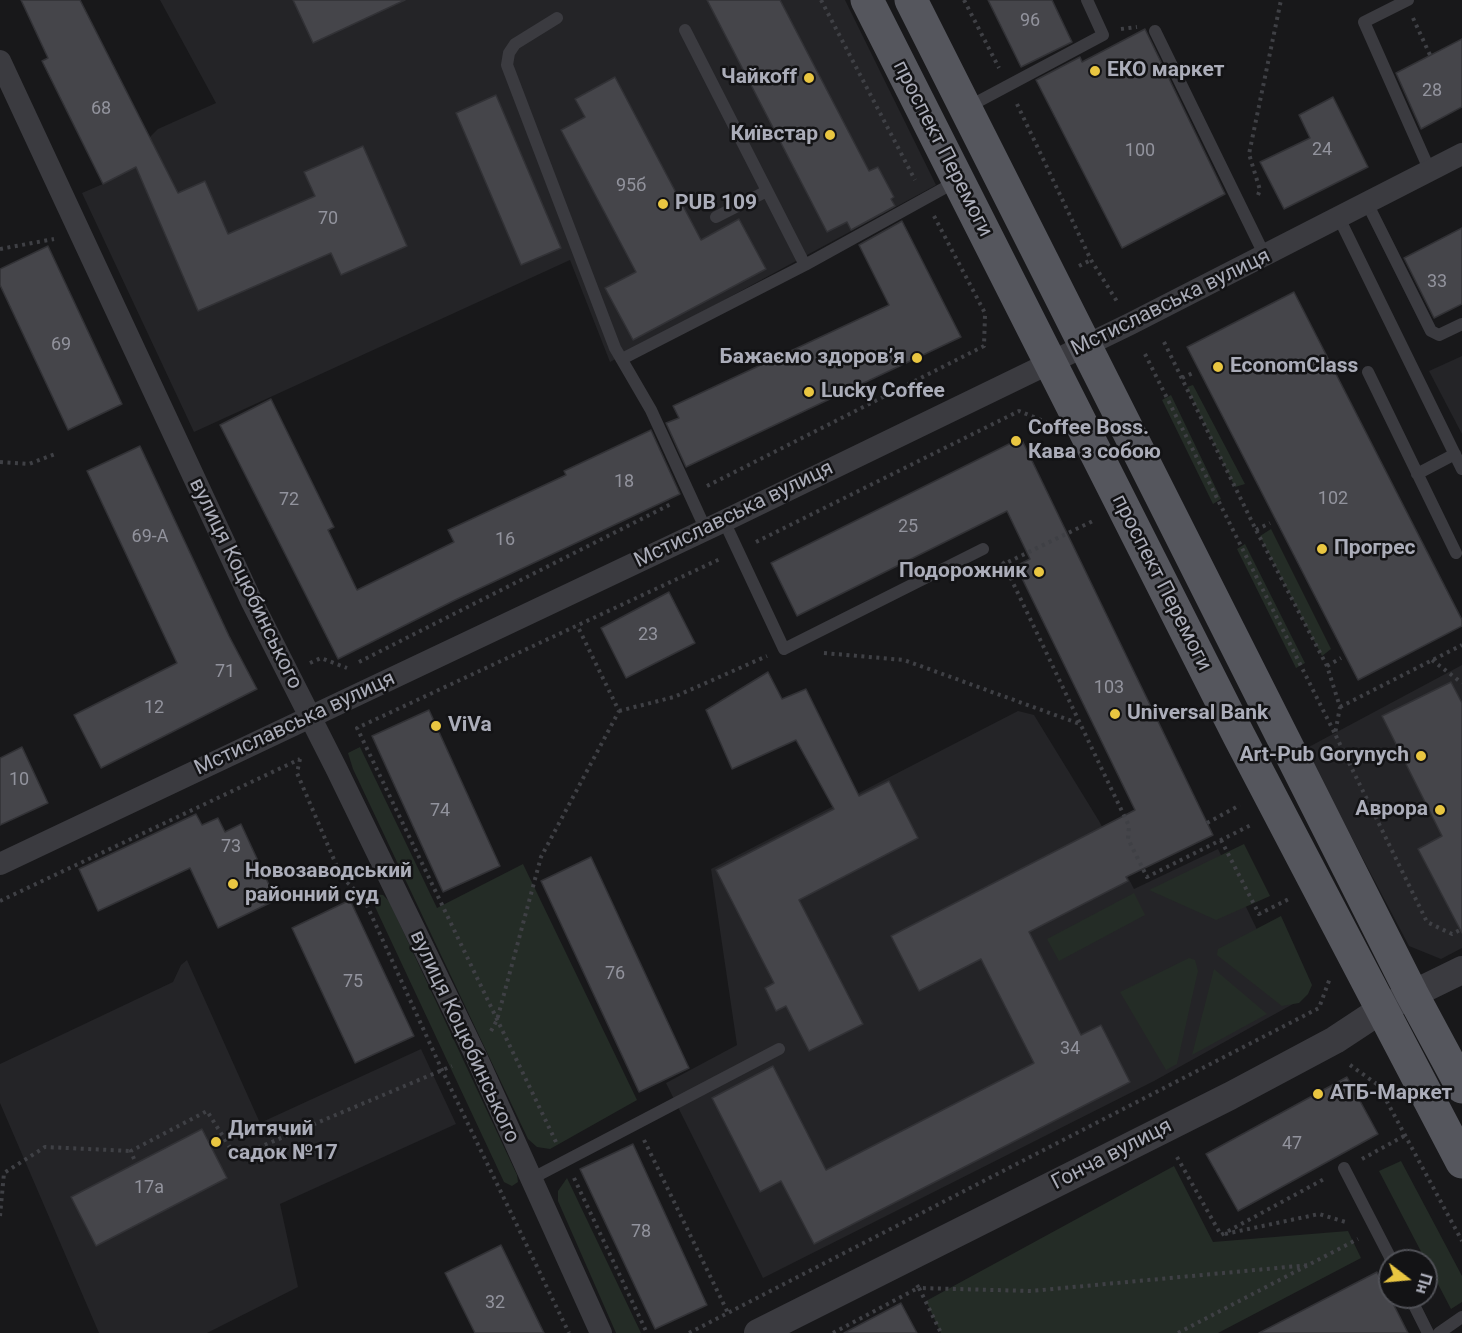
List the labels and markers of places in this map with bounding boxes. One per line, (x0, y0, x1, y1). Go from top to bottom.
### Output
place label: ЕКО маркет (1107, 58, 1224, 84)
marker: ЕКО маркет (1088, 64, 1102, 78)
place label: Чайкоff (721, 65, 797, 91)
marker: Чайкоff (802, 71, 816, 85)
place label: Київстар (730, 122, 818, 148)
marker: Київстар (823, 128, 837, 142)
place label: PUB 109 (675, 191, 757, 217)
marker: PUB 109 (656, 197, 670, 211)
place label: Бажаємо здоровʼя (720, 345, 905, 371)
marker: Бажаємо здоровʼя (910, 351, 924, 365)
place label: EconomClass (1230, 354, 1358, 380)
marker: EconomClass (1211, 360, 1225, 374)
place label: Lucky Coffee (821, 379, 945, 405)
marker: Lucky Coffee (802, 385, 816, 399)
place label: Coffee Boss. Кава з собою (1028, 416, 1161, 466)
marker: Coffee Boss. Кава з собою (1009, 434, 1023, 448)
place label: Прогрес (1334, 536, 1415, 562)
marker: Прогрес (1315, 542, 1329, 556)
place label: Подорожник (899, 559, 1027, 585)
marker: Подорожник (1032, 565, 1046, 579)
place label: Universal Bank (1127, 701, 1268, 727)
marker: Universal Bank (1108, 707, 1122, 721)
place label: ViVa (448, 713, 492, 739)
marker: ViVa (429, 719, 443, 733)
place label: Art-Pub Gorynych (1239, 743, 1409, 769)
marker: Art-Pub Gorynych (1414, 749, 1428, 763)
place label: Аврора (1355, 797, 1428, 823)
marker: Аврора (1433, 803, 1447, 817)
place label: Новозаводський районний суд (245, 859, 412, 909)
marker: Новозаводський районний суд (226, 877, 240, 891)
place label: АТБ-Маркет (1330, 1081, 1452, 1107)
marker: АТБ-Маркет (1311, 1087, 1325, 1101)
place label: Дитячий садок №17 (228, 1117, 338, 1167)
marker: Дитячий садок №17 (209, 1135, 223, 1149)

